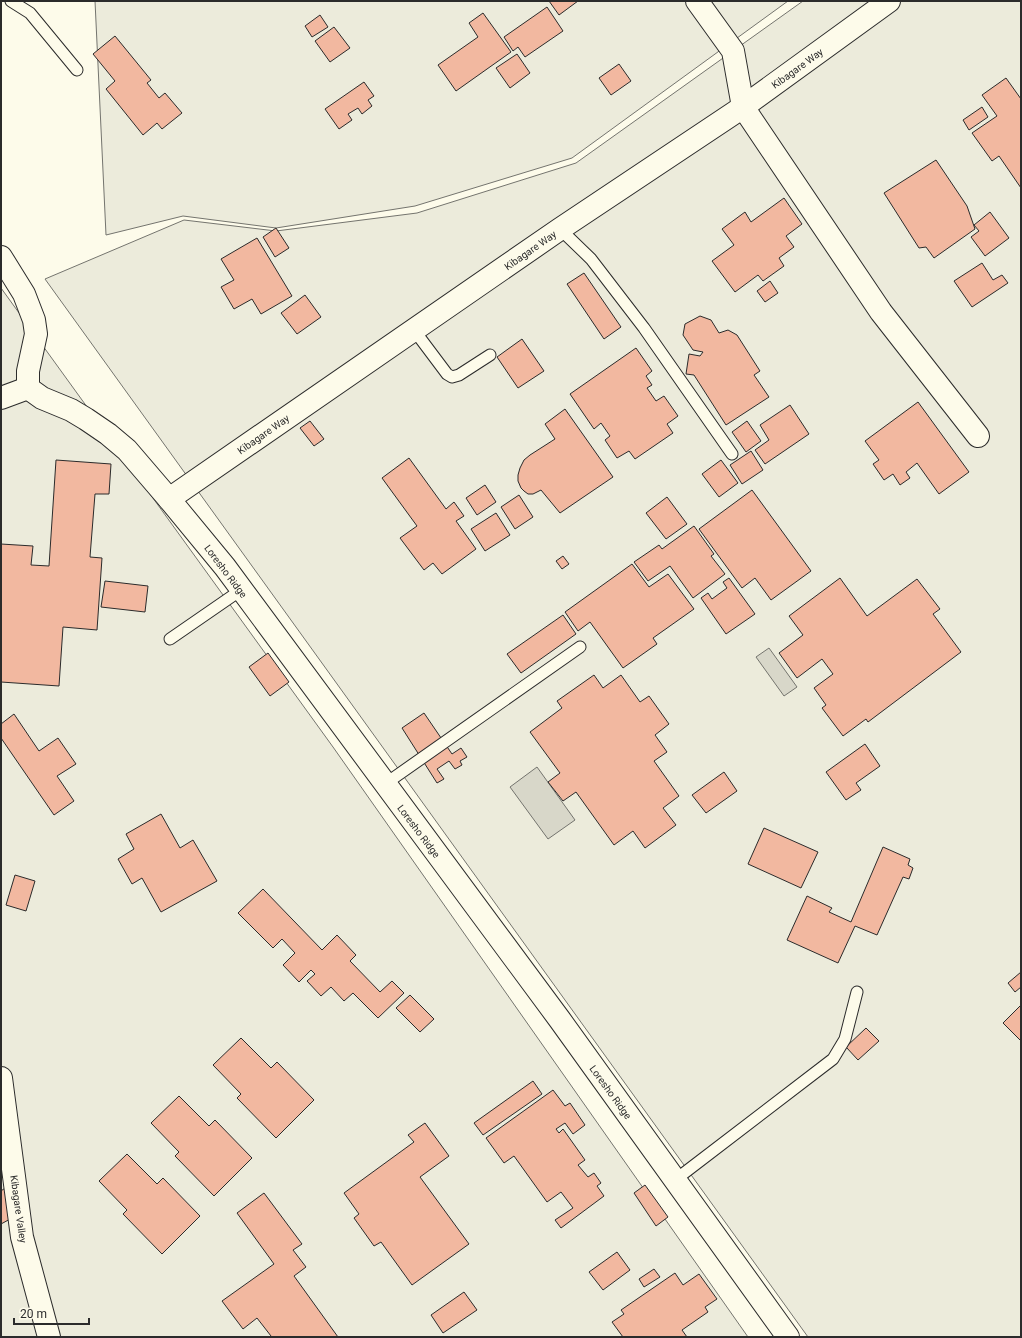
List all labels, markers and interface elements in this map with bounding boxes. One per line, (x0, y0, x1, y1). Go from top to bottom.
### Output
street label: Kibagare Way (770, 46, 825, 91)
street label: Kibagare Way (502, 228, 559, 272)
street label: Kibagare Way (235, 412, 292, 456)
street label: Loresho Ridge (202, 543, 249, 600)
street label: Loresho Ridge (395, 803, 442, 860)
street label: Loresho Ridge (587, 1063, 634, 1121)
street label: Kibagare Valley (8, 1174, 29, 1244)
scale bar (14, 1300, 89, 1326)
text: 20 m (20, 1307, 47, 1321)

